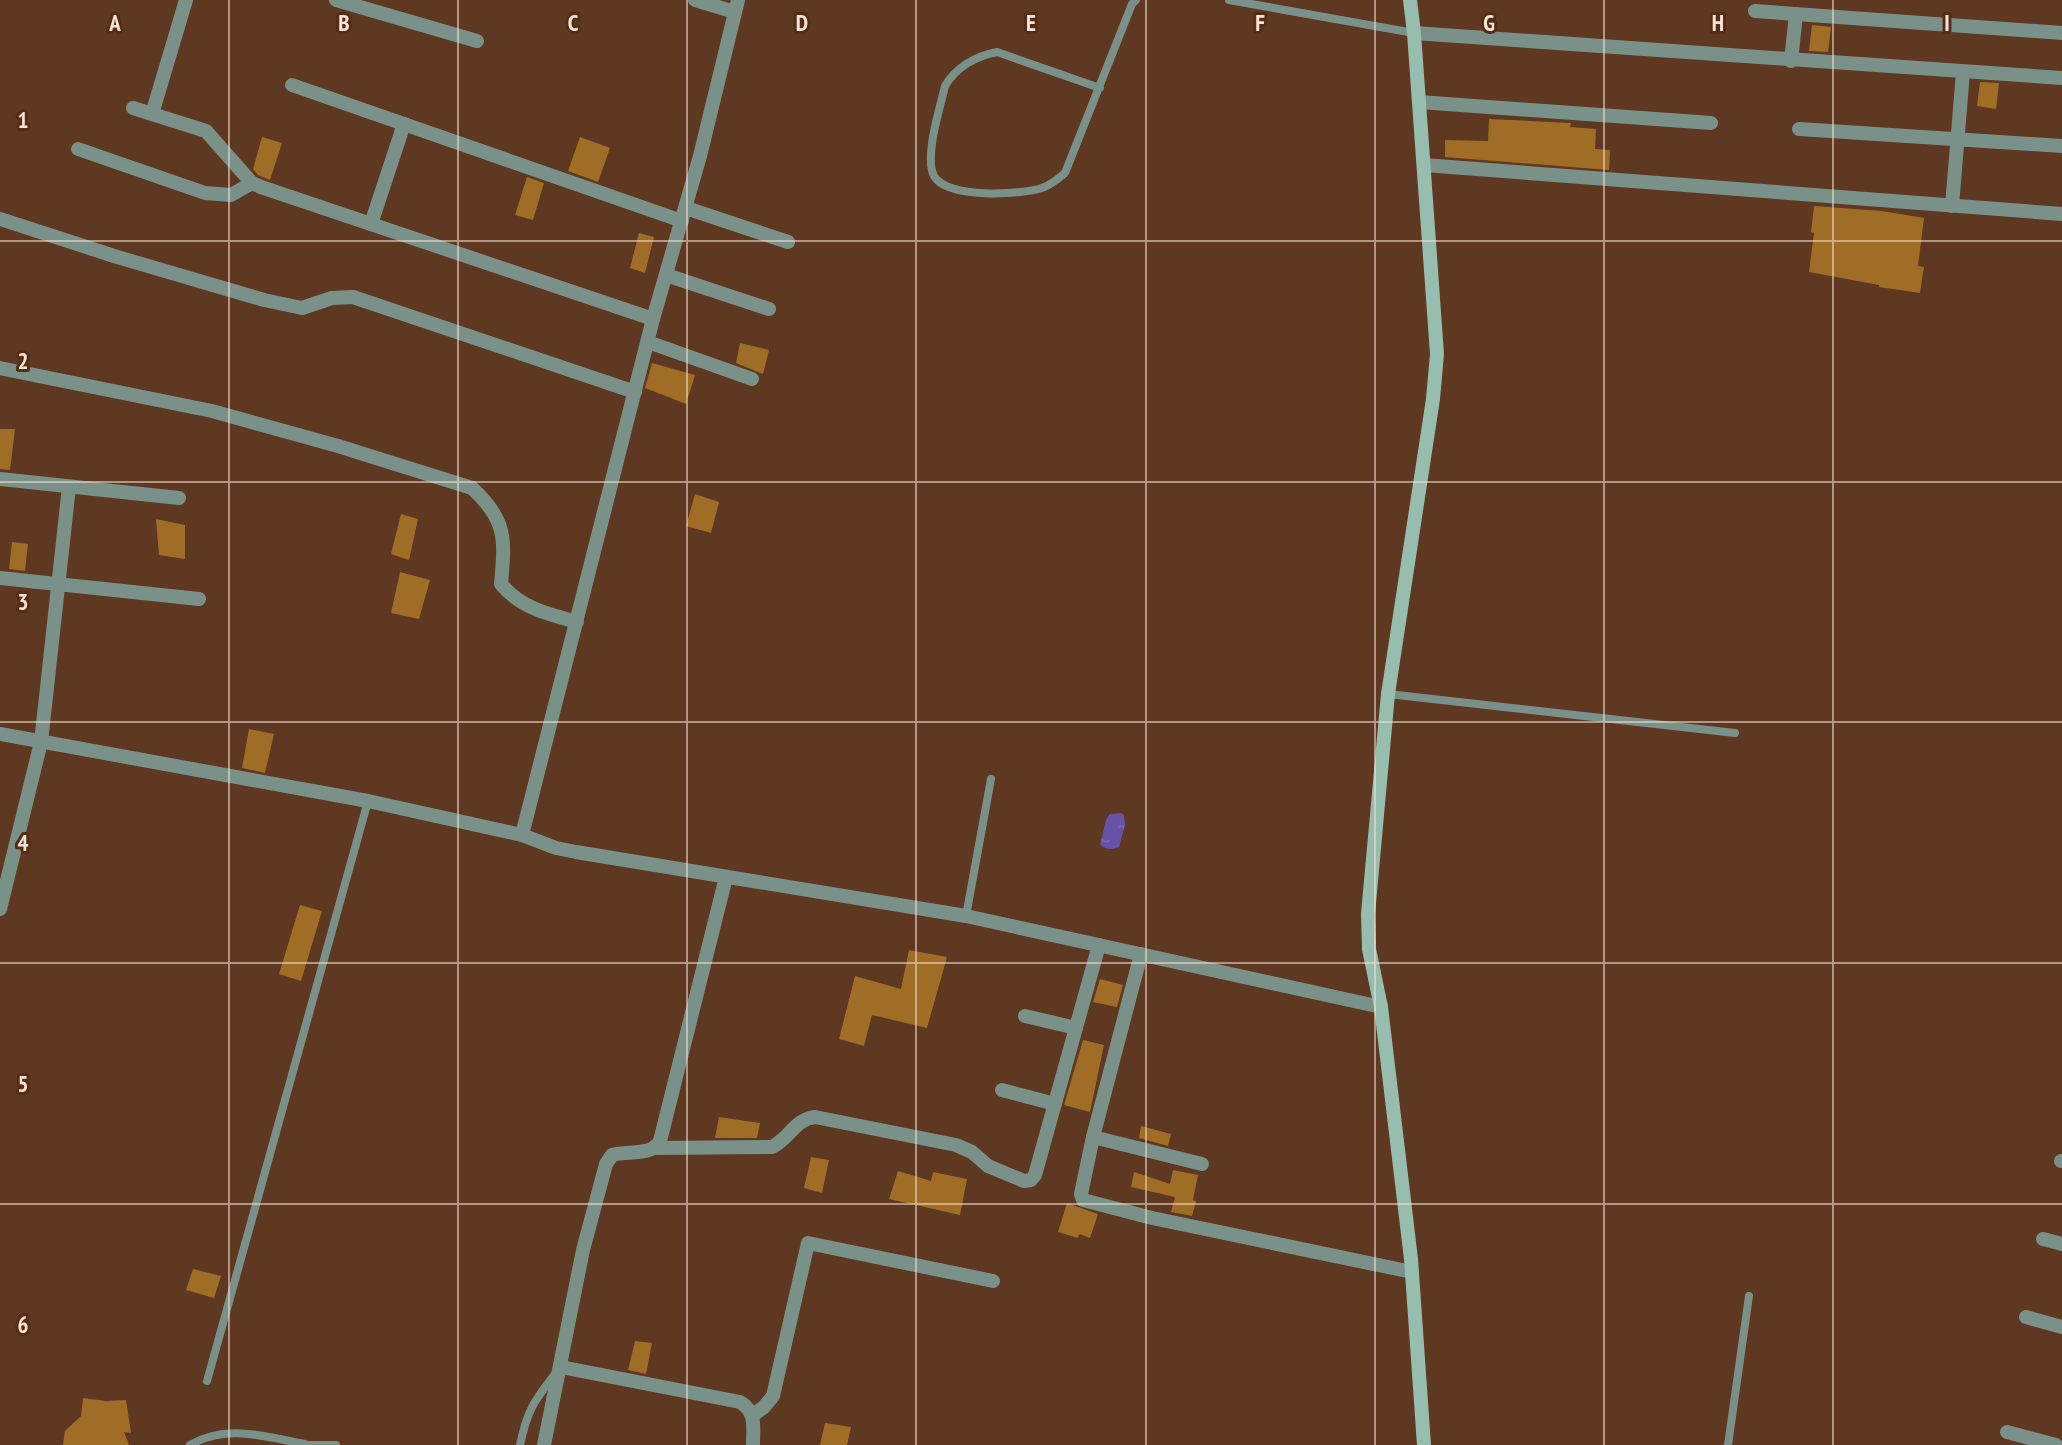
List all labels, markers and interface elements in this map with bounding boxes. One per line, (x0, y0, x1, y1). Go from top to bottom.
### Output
text: A (108, 8, 121, 37)
text: B (338, 8, 350, 37)
text: C (568, 8, 579, 37)
text: D (796, 8, 808, 37)
text: E (1026, 8, 1036, 37)
text: F (1255, 8, 1265, 37)
text: G (1483, 8, 1495, 37)
text: H (1712, 8, 1724, 37)
text: I (1944, 8, 1950, 37)
text: 1 (18, 105, 29, 134)
text: 2 (18, 346, 29, 375)
text: 3 (18, 587, 29, 616)
text: 4 (18, 828, 29, 857)
text: 5 (18, 1069, 29, 1098)
text: 6 (18, 1310, 29, 1339)

